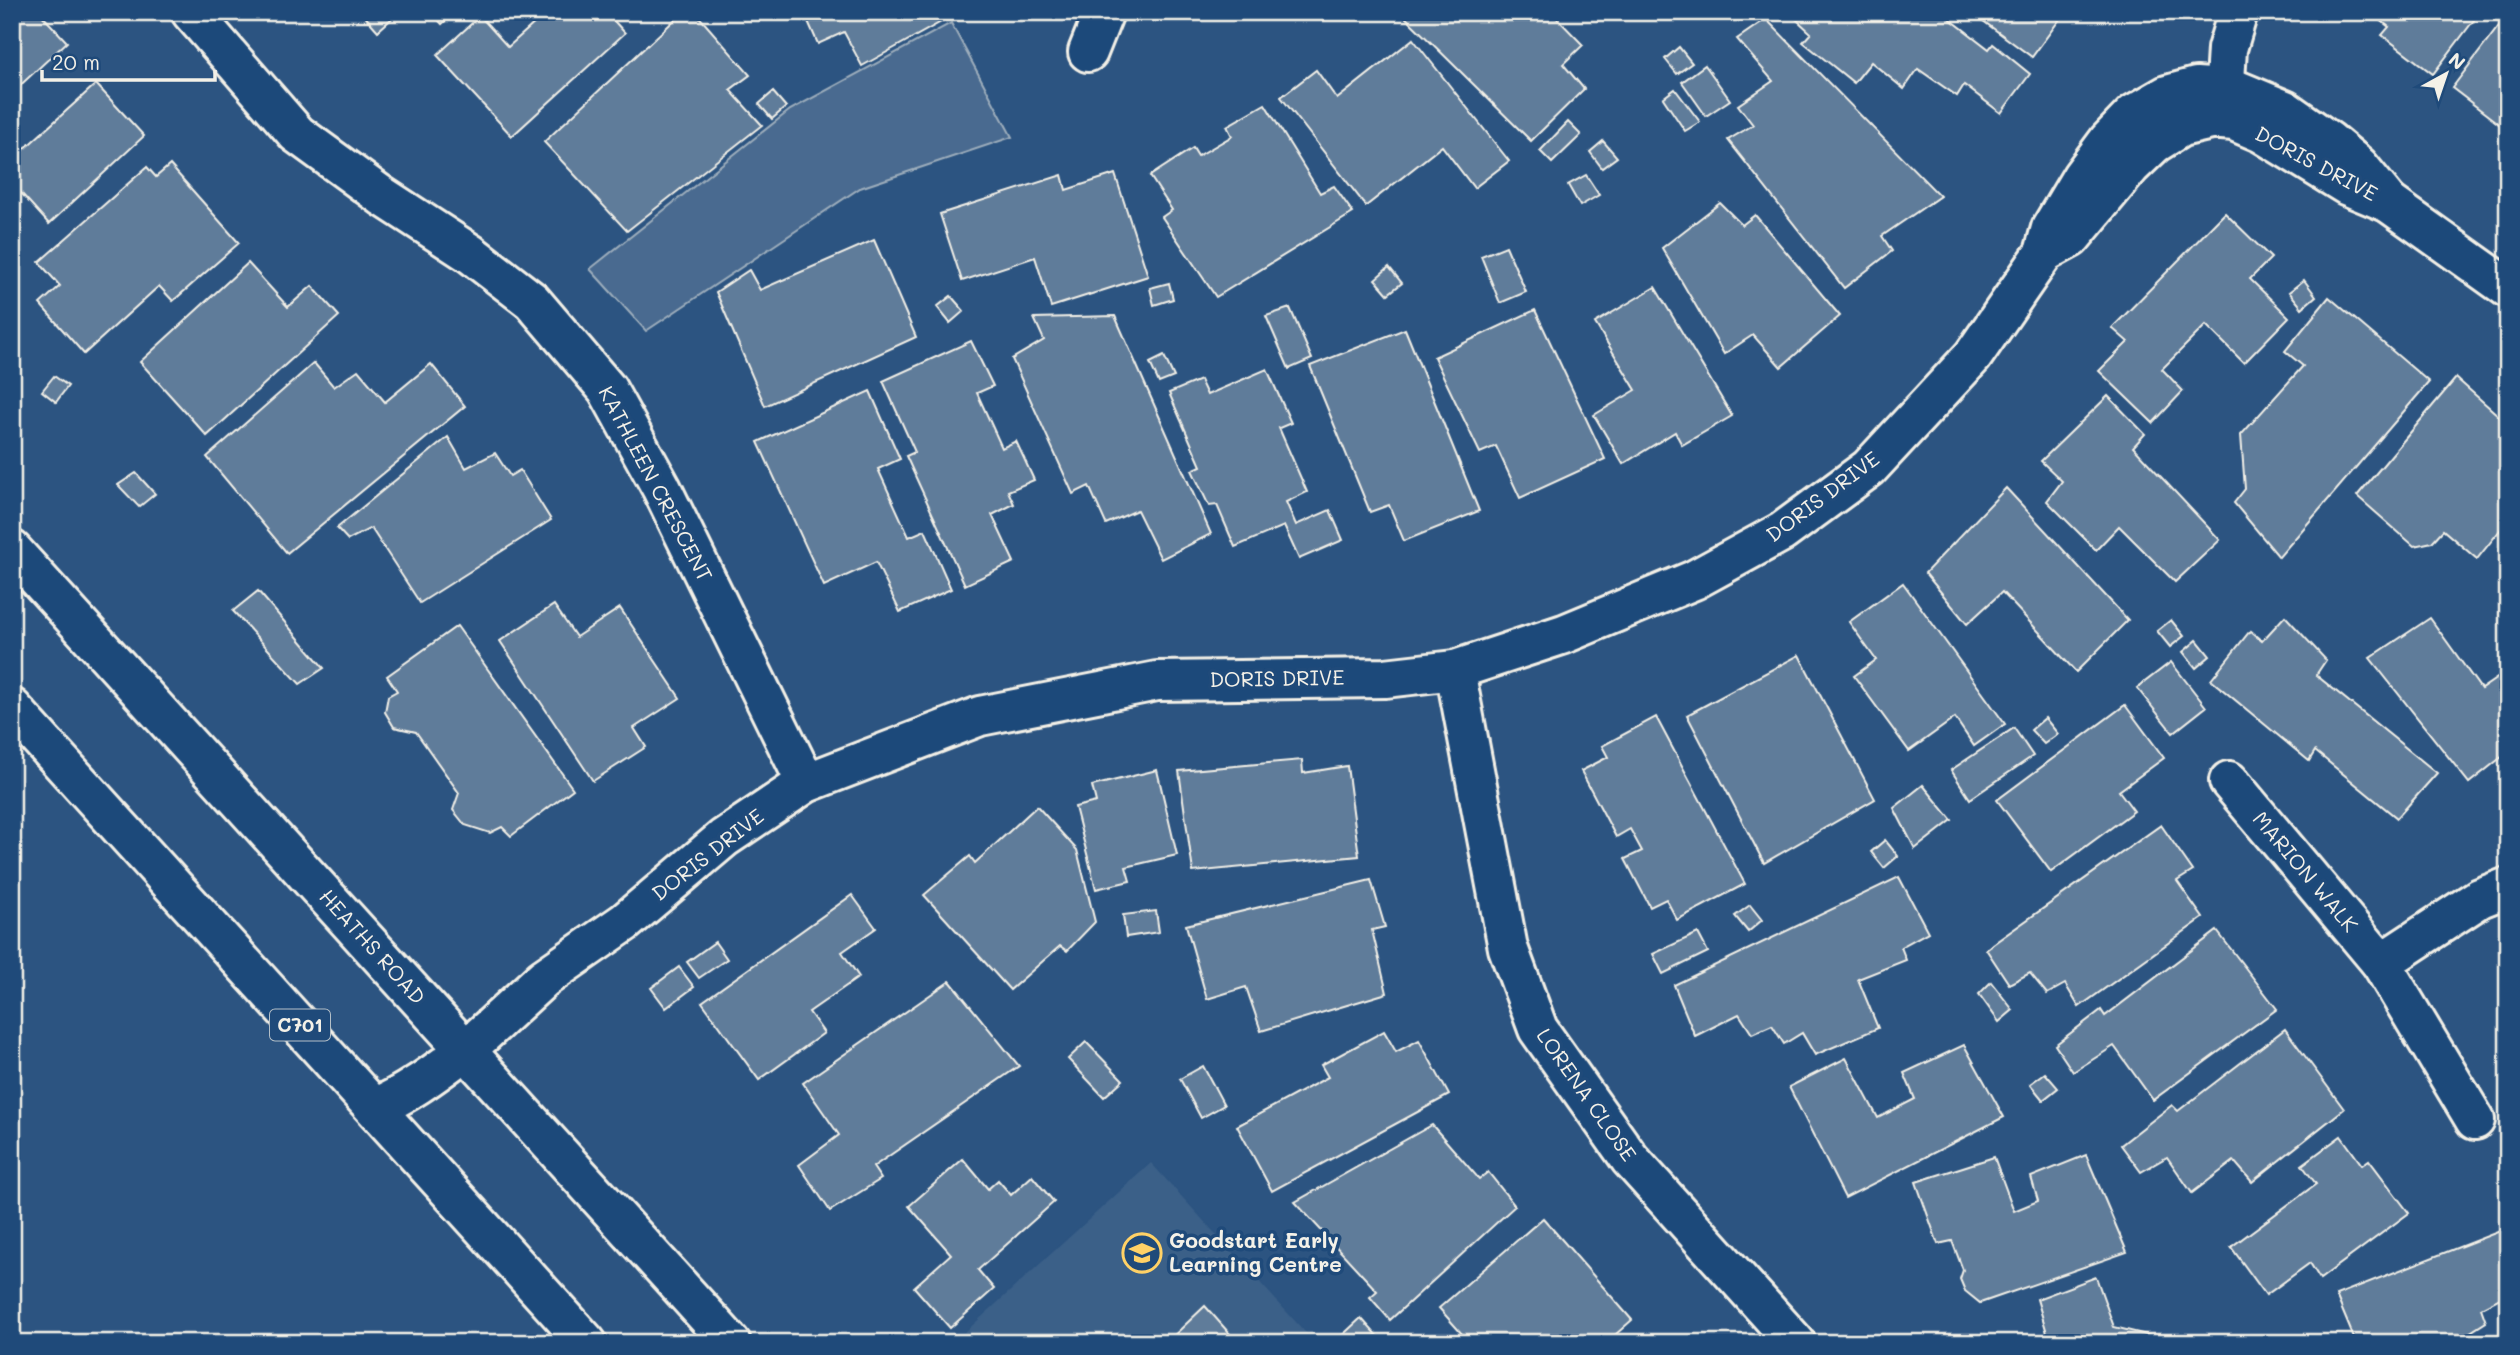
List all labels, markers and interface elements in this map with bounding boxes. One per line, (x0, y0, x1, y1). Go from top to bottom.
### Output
scale bar (42, 38, 215, 82)
north arrow (2412, 38, 2482, 108)
text: N (2444, 46, 2471, 75)
text: 20 m (52, 48, 100, 75)
street label: DORIS DRIVE (2251, 119, 2383, 206)
street label: KATHLEEN CRESCENT (593, 381, 719, 586)
street label: DORIS DRIVE (1760, 444, 1884, 547)
street label: DORIS DRIVE (1209, 663, 1345, 692)
street label: DORIS DRIVE (646, 802, 769, 906)
street label: MARION WALK (2248, 805, 2365, 937)
street label: HEATHS ROAD (314, 883, 432, 1009)
road number: C701 (270, 1009, 330, 1040)
street label: LORENA CLOSE (1531, 1022, 1643, 1166)
place label: Goodstart Early Learning Centre (1169, 1226, 1342, 1277)
school or university icon: Goodstart Early Learning Centre (1121, 1232, 1163, 1274)

